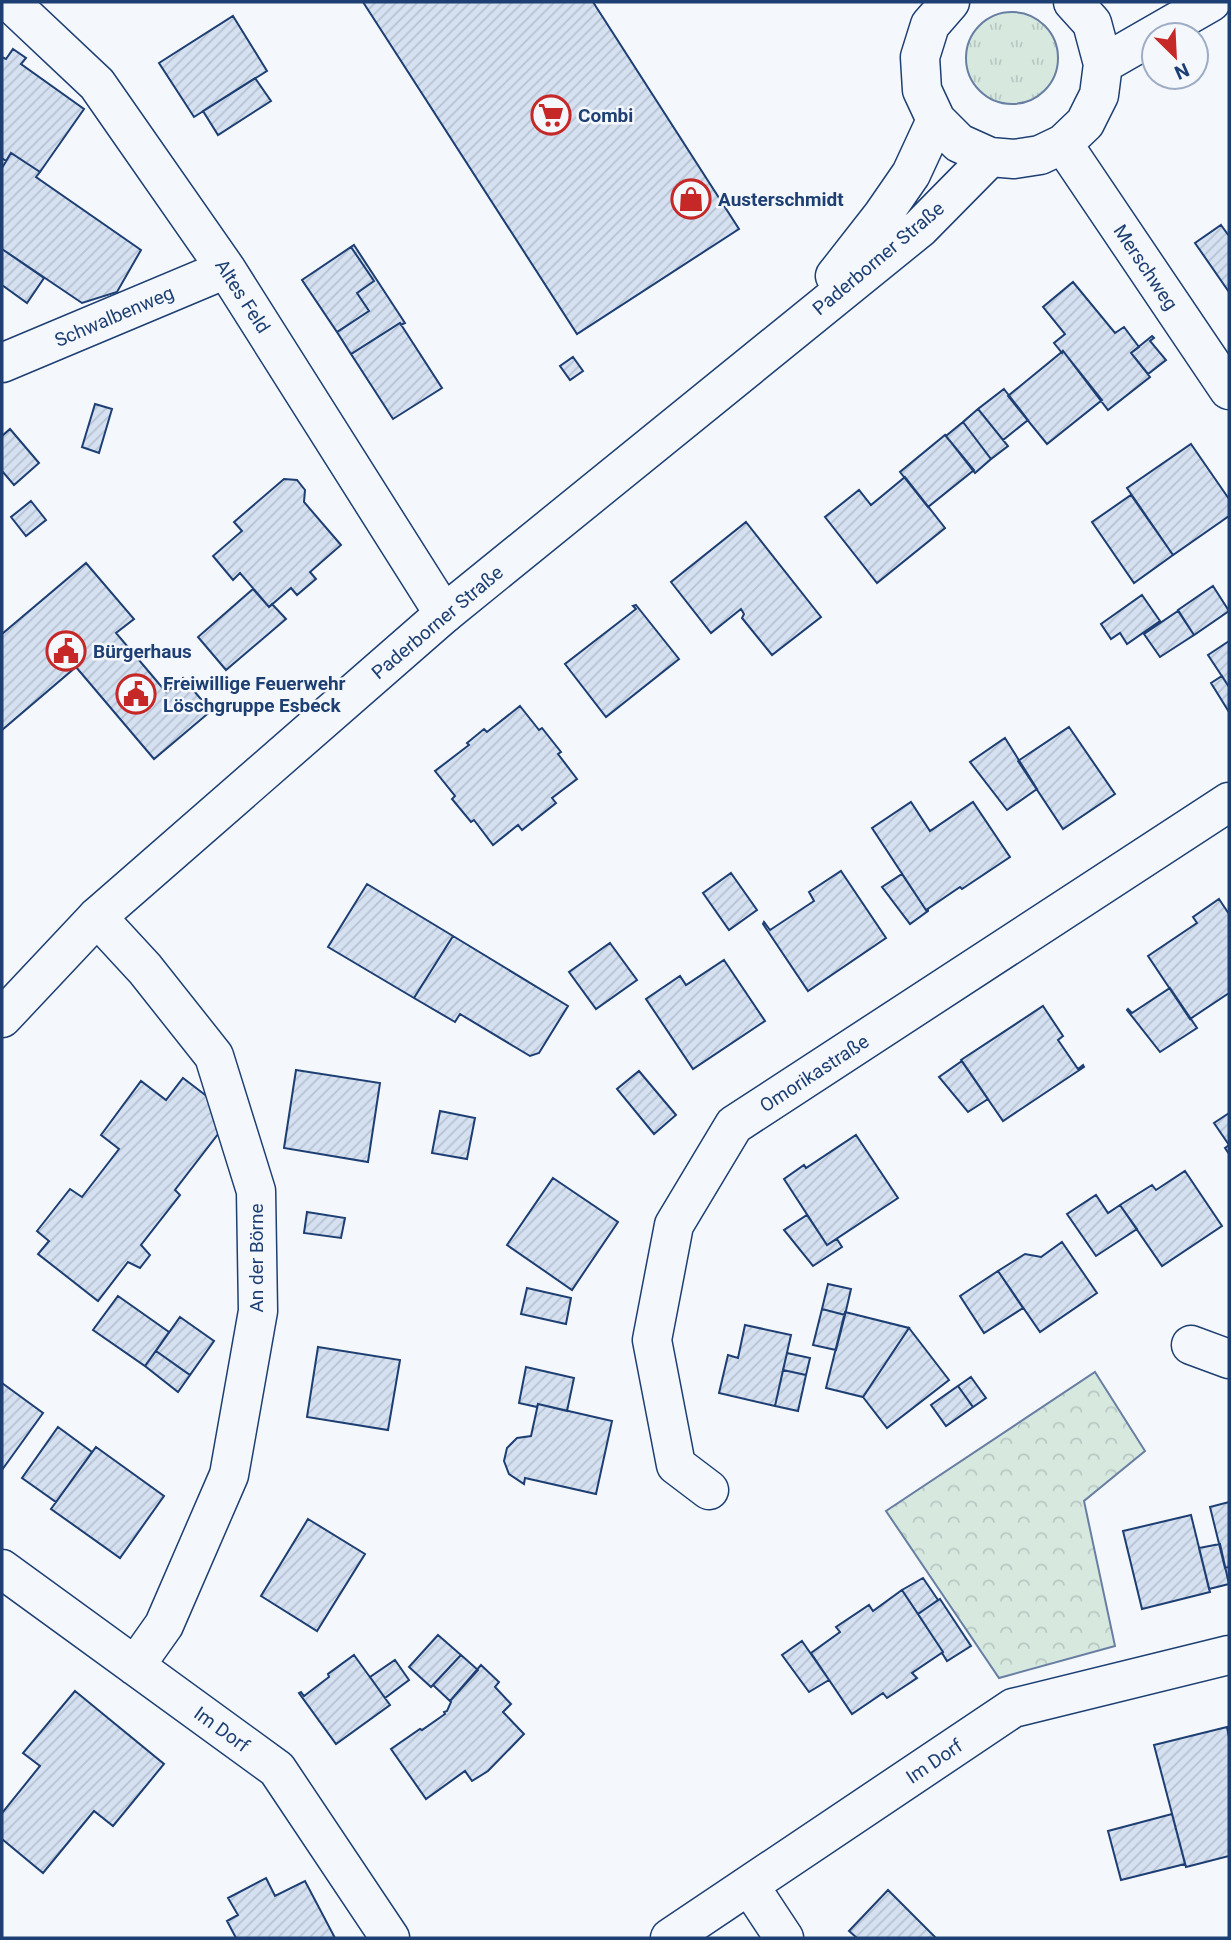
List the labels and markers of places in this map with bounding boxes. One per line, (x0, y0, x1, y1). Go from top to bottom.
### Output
supermarket icon: Combi (530, 94, 572, 136)
place label: Combi (578, 104, 633, 127)
shop icon: Austerschmidt (670, 178, 712, 220)
place label: Austerschmidt (718, 188, 844, 211)
public building icon: Bürgerhaus (45, 630, 87, 672)
place label: Bürgerhaus (93, 640, 192, 663)
place label: Freiwillige Feuerwehr Löschgruppe Esbeck (163, 672, 346, 717)
public building icon: Freiwillige Feuerwehr Löschgruppe Esbeck (115, 673, 157, 715)

